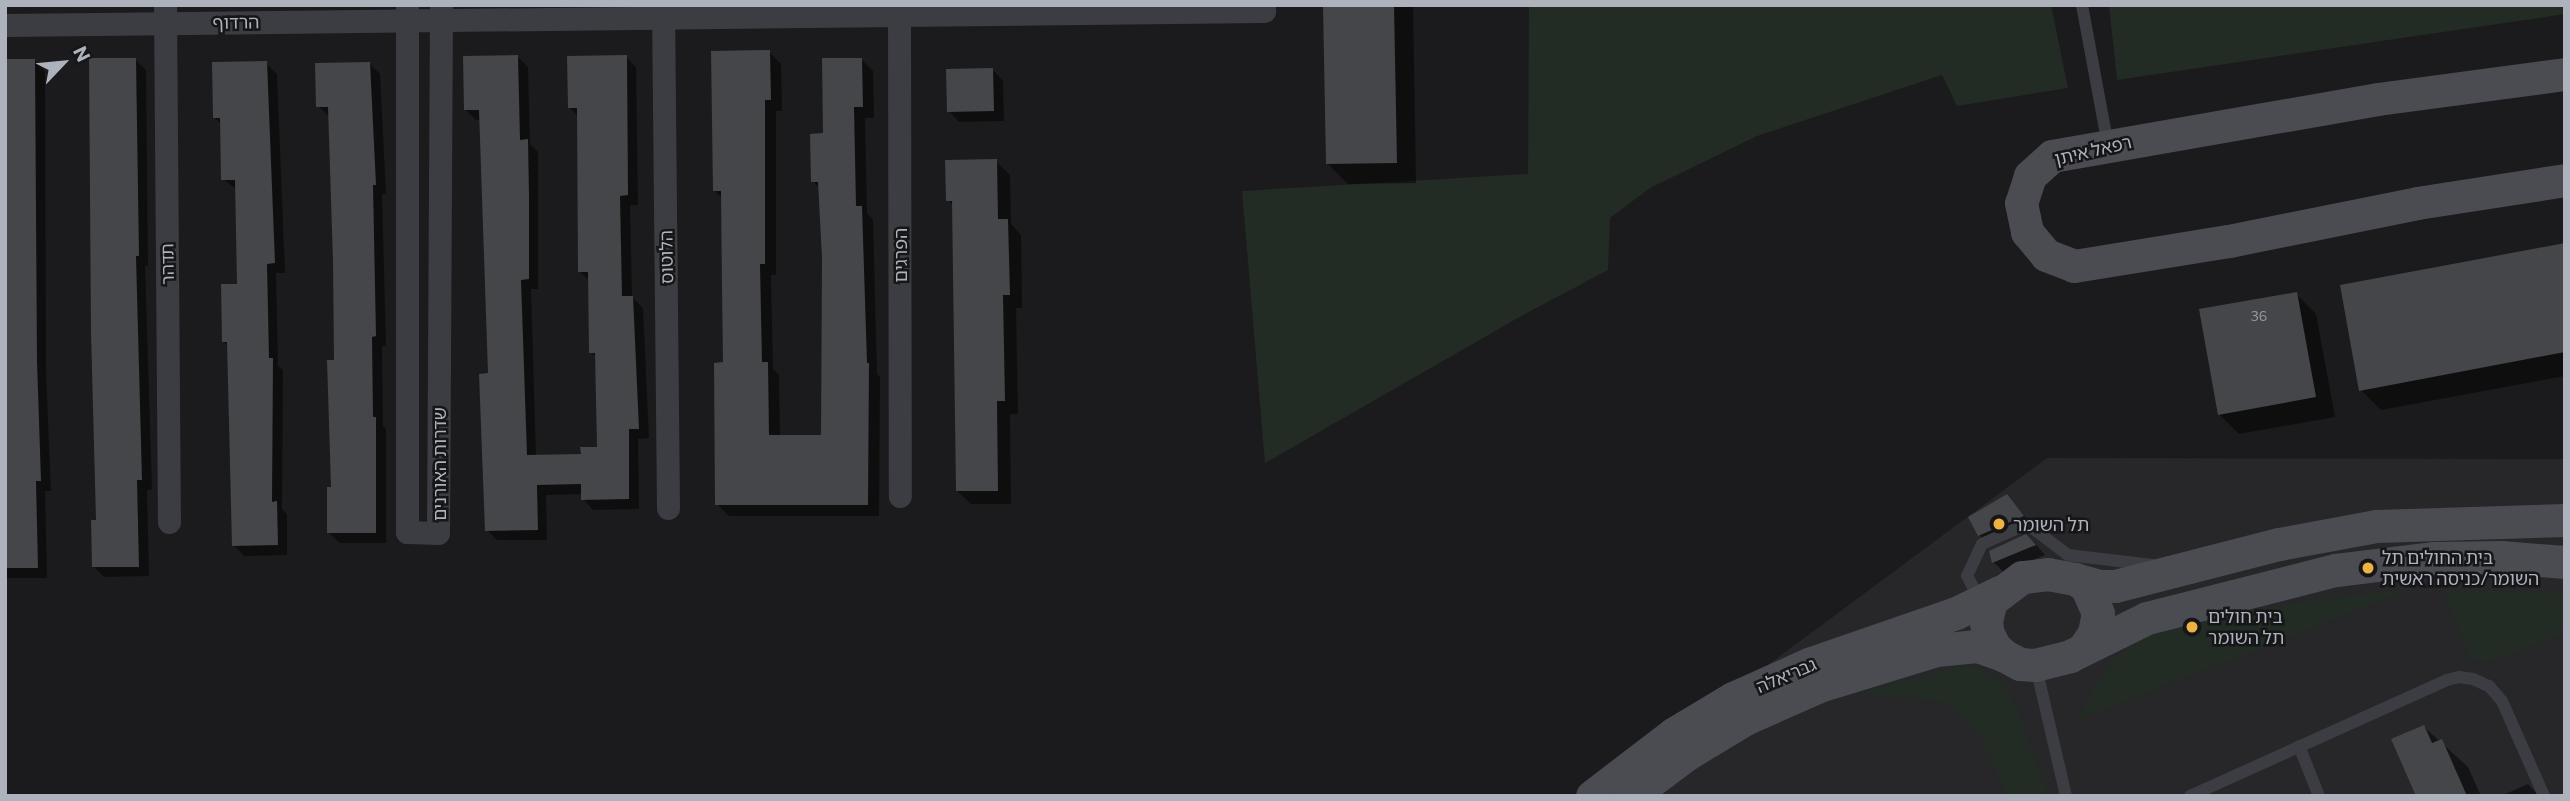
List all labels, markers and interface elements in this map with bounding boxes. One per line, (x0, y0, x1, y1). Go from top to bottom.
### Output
street label: הרדוף (212, 11, 260, 33)
north arrow (28, 28, 98, 98)
text: N (69, 42, 96, 65)
street label: רפאל איתן (2052, 131, 2134, 169)
street label: הפרגים (889, 228, 911, 282)
street label: הלוטוס (655, 230, 677, 284)
street label: תדהר (156, 243, 178, 285)
house number: 36 (2251, 308, 2267, 324)
street label: שדרות האורנים (428, 407, 450, 521)
place label: תל השומר (2013, 513, 2089, 535)
marker: תל השומר (1991, 516, 2007, 532)
place label: בית החולים תל השומר/כניסה ראשית (2382, 547, 2539, 590)
marker: בית החולים תל השומר/כניסה ראשית (2360, 560, 2376, 576)
place label: בית חולים תל השומר (2208, 606, 2284, 648)
marker: בית חולים תל השומר (2182, 617, 2202, 637)
street label: גבריאלה (1753, 653, 1819, 697)

